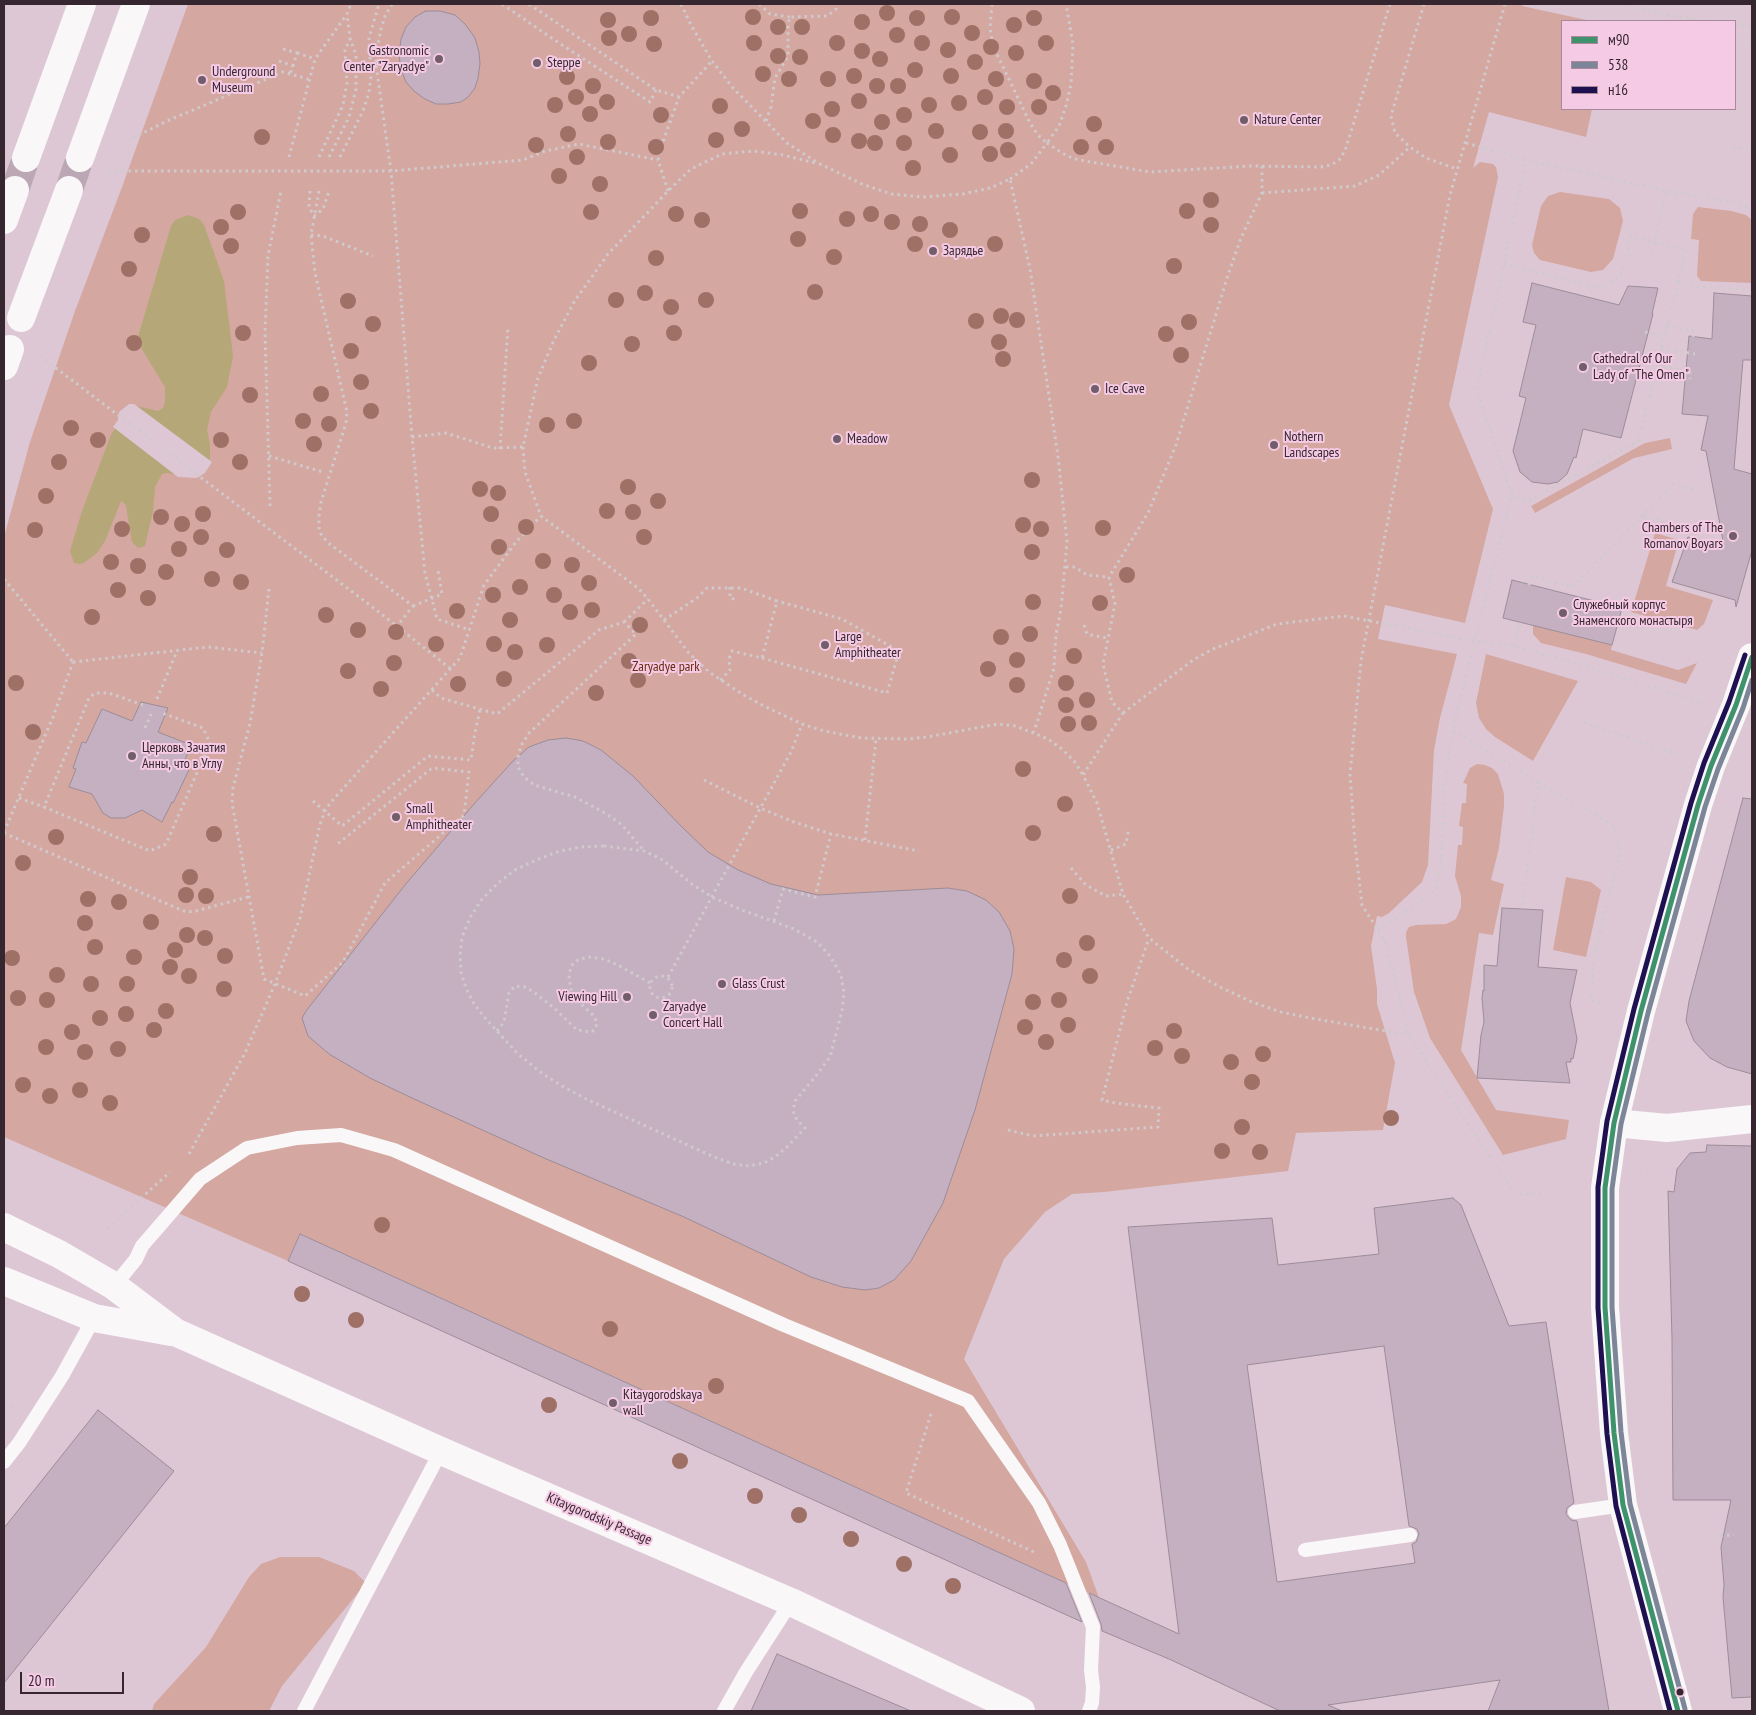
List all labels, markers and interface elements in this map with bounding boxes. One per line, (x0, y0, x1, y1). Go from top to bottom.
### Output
legend (1561, 20, 1736, 110)
text: м90 (1608, 30, 1629, 49)
place label: Gastronomic Center "Zaryadye" (344, 43, 429, 75)
marker: Gastronomic Center "Zaryadye" (433, 53, 445, 65)
place label: Steppe (547, 55, 580, 71)
text: 538 (1608, 55, 1628, 74)
marker: Steppe (531, 57, 543, 69)
place label: Underground Museum (212, 64, 275, 96)
marker: Underground Museum (196, 74, 208, 86)
text: н16 (1608, 80, 1628, 99)
place label: Nature Center (1254, 112, 1321, 128)
marker: Nature Center (1238, 114, 1250, 126)
place label: Зарядье (943, 243, 983, 259)
marker: Зарядье (927, 245, 939, 257)
place label: Cathedral of Our Lady of "The Omen" (1593, 351, 1689, 384)
marker: Cathedral of Our Lady of "The Omen" (1577, 361, 1589, 373)
place label: Ice Cave (1105, 381, 1145, 397)
marker: Ice Cave (1089, 383, 1101, 395)
place label: Nothern Landscapes (1284, 429, 1339, 462)
place label: Meadow (847, 431, 888, 447)
marker: Meadow (831, 433, 843, 445)
marker: Nothern Landscapes (1268, 439, 1280, 451)
place label: Chambers of The Romanov Boyars (1642, 520, 1723, 552)
marker: Chambers of The Romanov Boyars (1727, 530, 1739, 542)
place label: Служебный корпус Знаменского монастыря (1573, 597, 1693, 630)
marker: Служебный корпус Знаменского монастыря (1557, 607, 1569, 619)
place label: Large Amphitheater (835, 629, 901, 662)
marker: Large Amphitheater (819, 639, 831, 651)
park label: Zaryadye park (632, 659, 700, 675)
place label: Церковь Зачатия Анны, что в Углу (142, 740, 225, 772)
marker: Церковь Зачатия Анны, что в Углу (126, 750, 138, 762)
place label: Small Amphitheater (406, 801, 472, 834)
marker: Small Amphitheater (390, 811, 402, 823)
place label: Glass Crust (732, 976, 785, 992)
marker: Glass Crust (716, 978, 728, 990)
place label: Viewing Hill (558, 989, 617, 1005)
marker: Viewing Hill (621, 991, 633, 1003)
place label: Zaryadye Concert Hall (663, 999, 722, 1032)
marker: Zaryadye Concert Hall (647, 1009, 659, 1021)
place label: Kitaygorodskaya wall (623, 1387, 702, 1420)
marker: Kitaygorodskaya wall (607, 1397, 619, 1409)
street label: Kitaygorodskiy Passage (544, 1489, 654, 1549)
scale bar (22, 1662, 126, 1694)
text: 20 m (28, 1671, 54, 1690)
unlabelled marker (1675, 1687, 1685, 1697)

